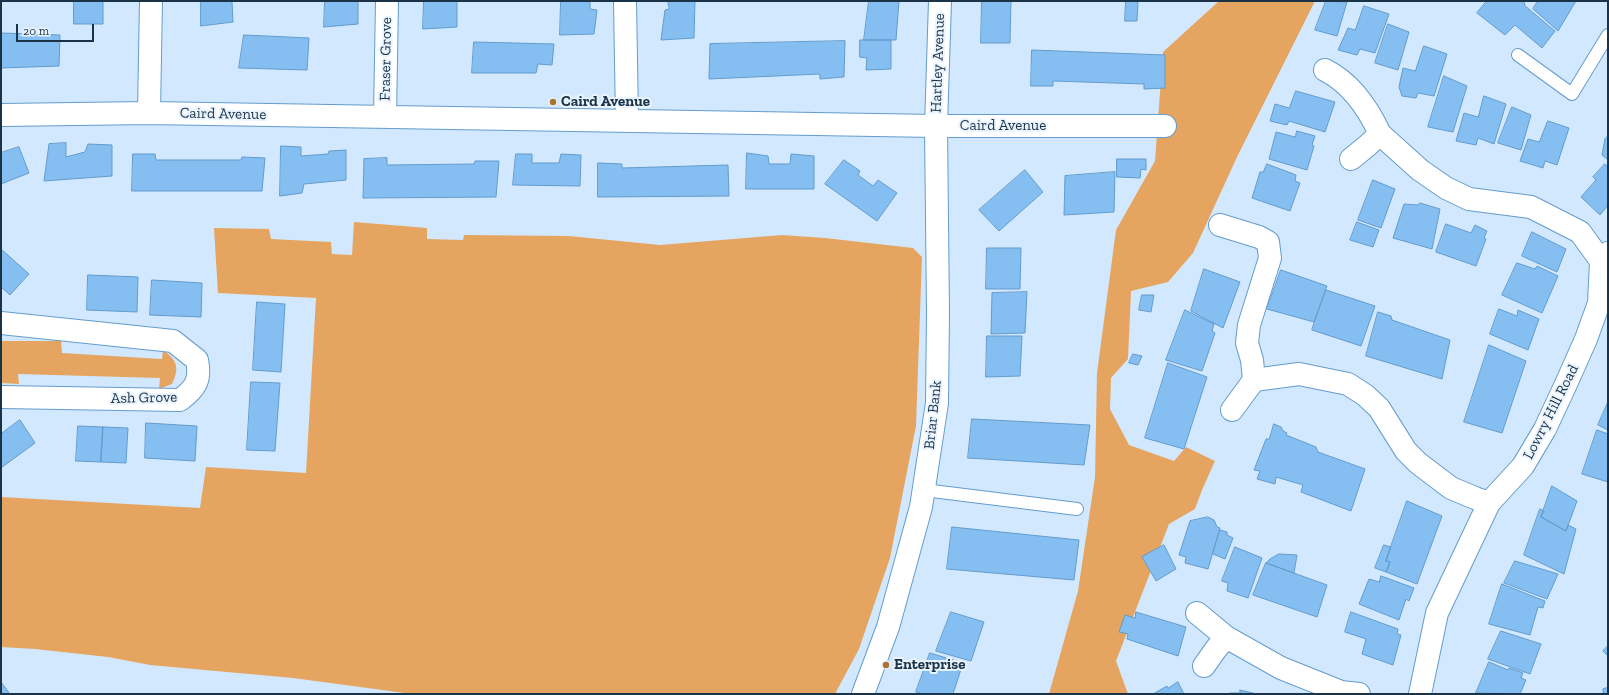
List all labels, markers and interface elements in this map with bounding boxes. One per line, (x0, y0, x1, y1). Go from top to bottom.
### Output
street label: Hartley Avenue (927, 13, 949, 113)
scale bar (18, 16, 96, 42)
street label: Fraser Grove (376, 17, 396, 101)
text: 20 m (23, 24, 49, 38)
place label: Caird Avenue (561, 93, 650, 111)
marker: Caird Avenue (548, 97, 558, 107)
street label: Caird Avenue (180, 104, 266, 124)
street label: Caird Avenue (960, 117, 1046, 135)
street label: Lowry Hill Road (1519, 362, 1583, 462)
street label: Briar Bank (920, 380, 946, 450)
street label: Ash Grove (111, 388, 177, 408)
place label: Enterprise (894, 656, 965, 674)
marker: Enterprise (881, 660, 891, 670)

